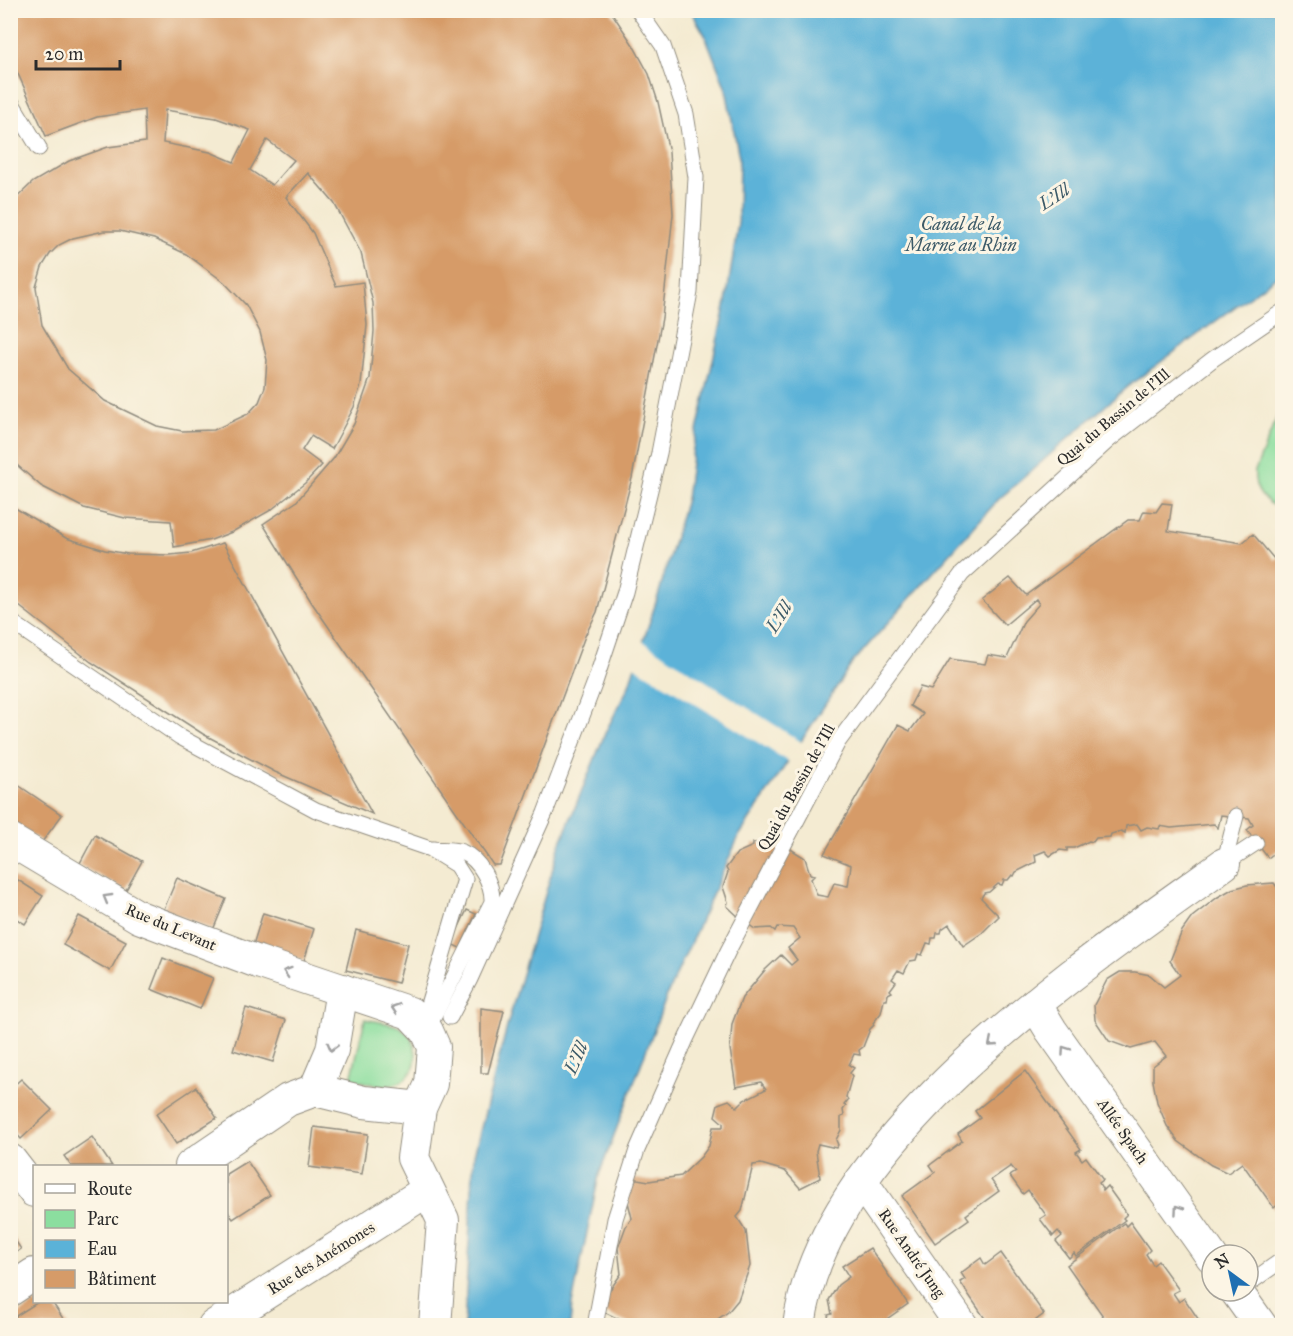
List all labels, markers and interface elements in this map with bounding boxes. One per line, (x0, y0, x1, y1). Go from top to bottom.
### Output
scale bar (36, 33, 120, 71)
text: 20 m (45, 43, 83, 65)
water label: L'Ill (1034, 178, 1075, 216)
water label: Canal de la Marne au Rhin (903, 213, 1017, 256)
street label: Quai du Bassin de l'Ill (1053, 364, 1174, 470)
water label: L'Ill (761, 596, 798, 637)
street label: Quai du Bassin de l'Ill (753, 720, 839, 854)
one-way arrow (103, 894, 113, 906)
street label: Rue du Levant (123, 899, 220, 955)
one-way arrow (282, 966, 293, 979)
one-way arrow (390, 1002, 401, 1015)
one-way arrow (988, 1036, 999, 1047)
water label: L'Ill (559, 1037, 593, 1078)
one-way arrow (326, 1042, 339, 1052)
one-way arrow (1061, 1046, 1072, 1057)
street label: Allée Spach (1093, 1094, 1153, 1168)
legend (33, 1165, 228, 1303)
text: Route (87, 1178, 132, 1200)
street label: Rue André Jung (874, 1205, 950, 1302)
one-way arrow (1174, 1205, 1185, 1216)
text: Parc (87, 1208, 119, 1230)
street label: Rue des Anémones (264, 1217, 378, 1299)
text: Eau (87, 1238, 117, 1260)
north arrow (1200, 1243, 1260, 1303)
text: N (1211, 1249, 1233, 1273)
text: Bâtiment (87, 1268, 157, 1290)

